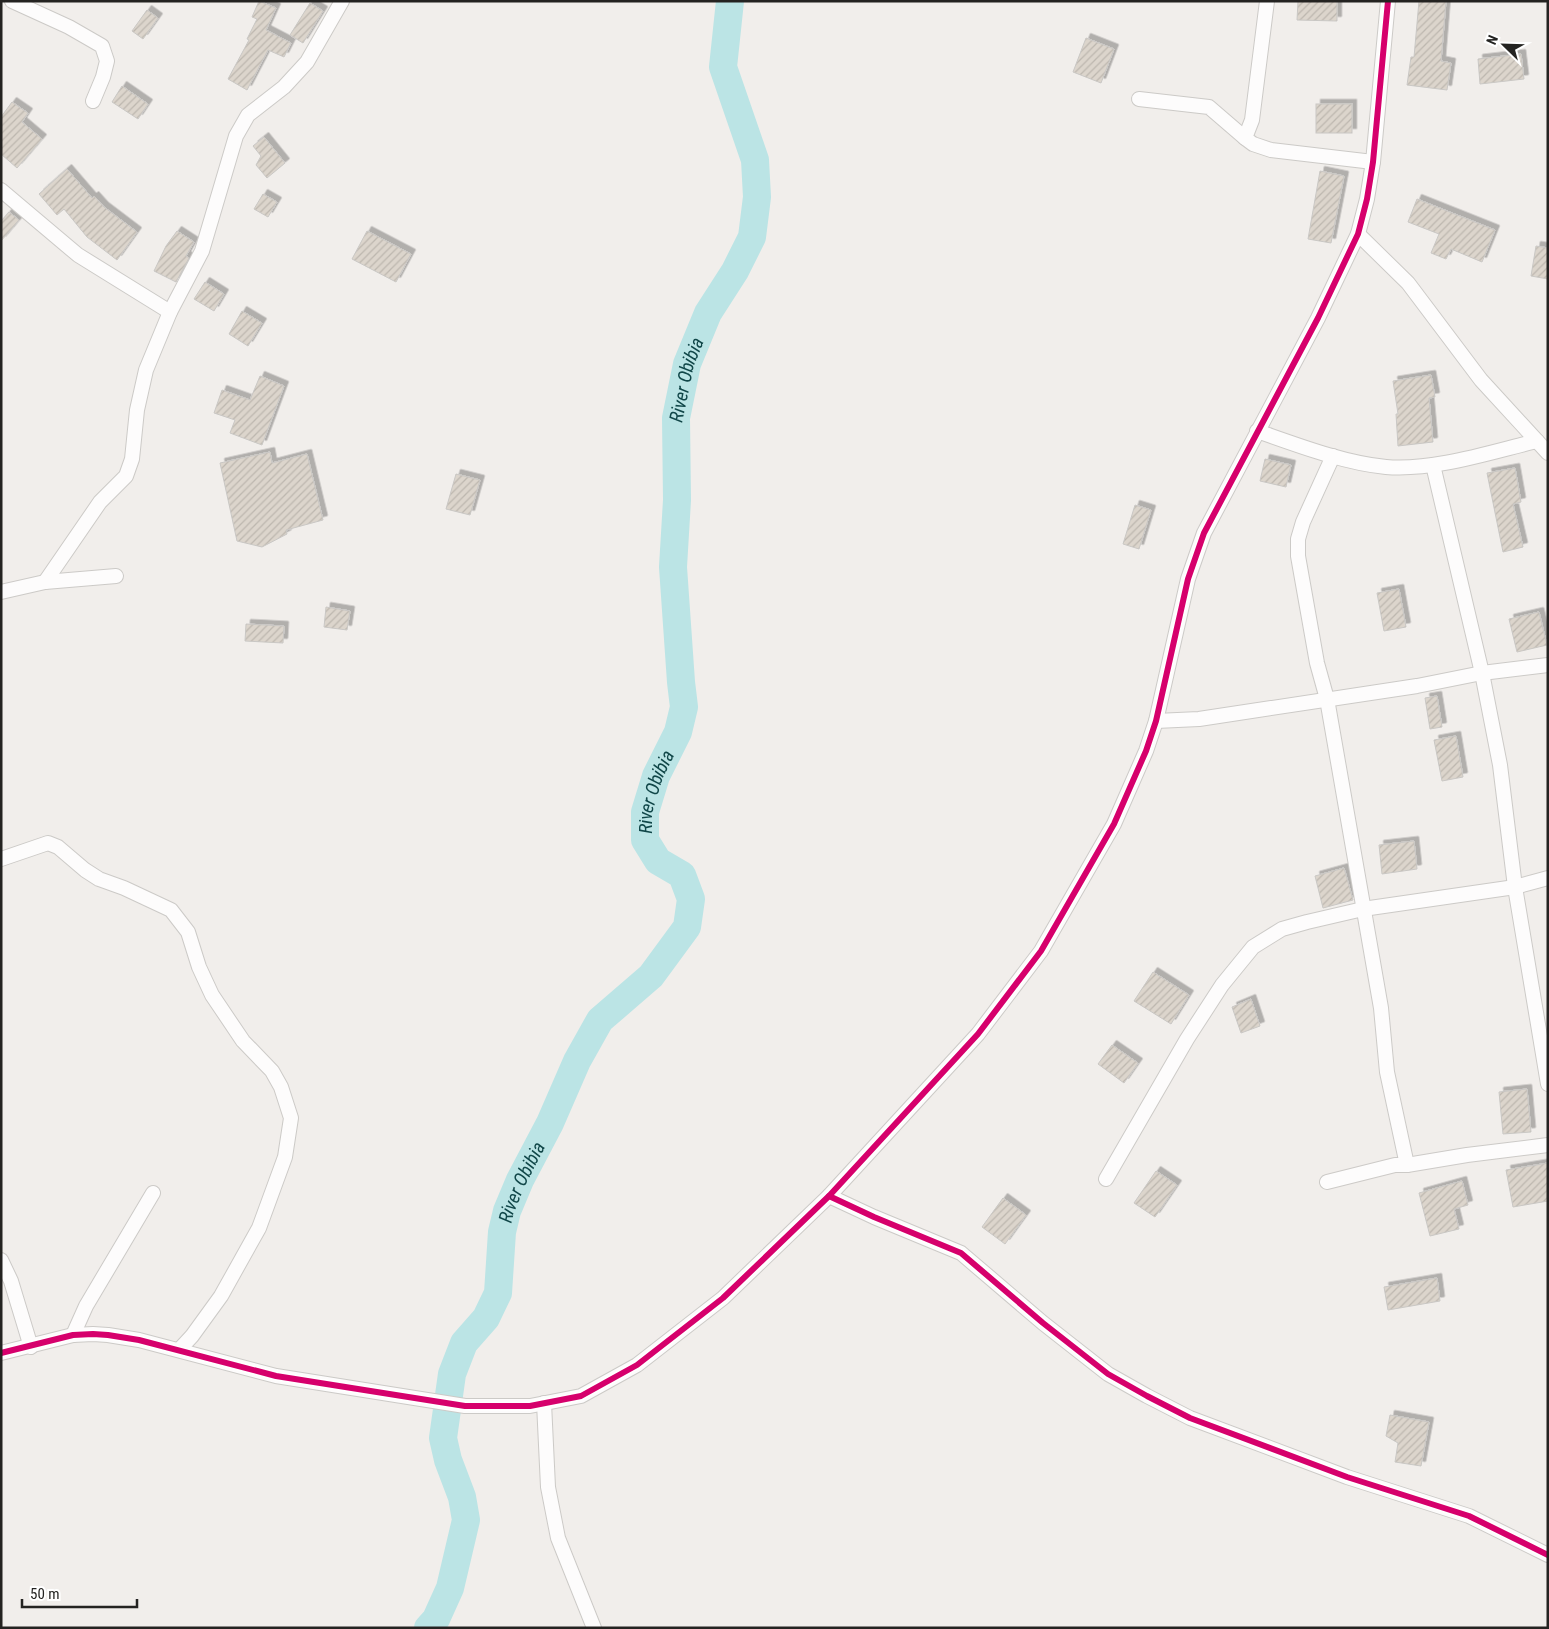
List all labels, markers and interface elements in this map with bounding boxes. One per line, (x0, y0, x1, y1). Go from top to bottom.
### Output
north arrow (1479, 20, 1529, 70)
text: N (1483, 33, 1501, 47)
water label: River Obibia (664, 334, 709, 424)
water label: River Obibia (634, 746, 679, 834)
water label: River Obibia (494, 1138, 550, 1225)
scale bar (22, 1576, 138, 1608)
text: 50 m (30, 1585, 60, 1603)

